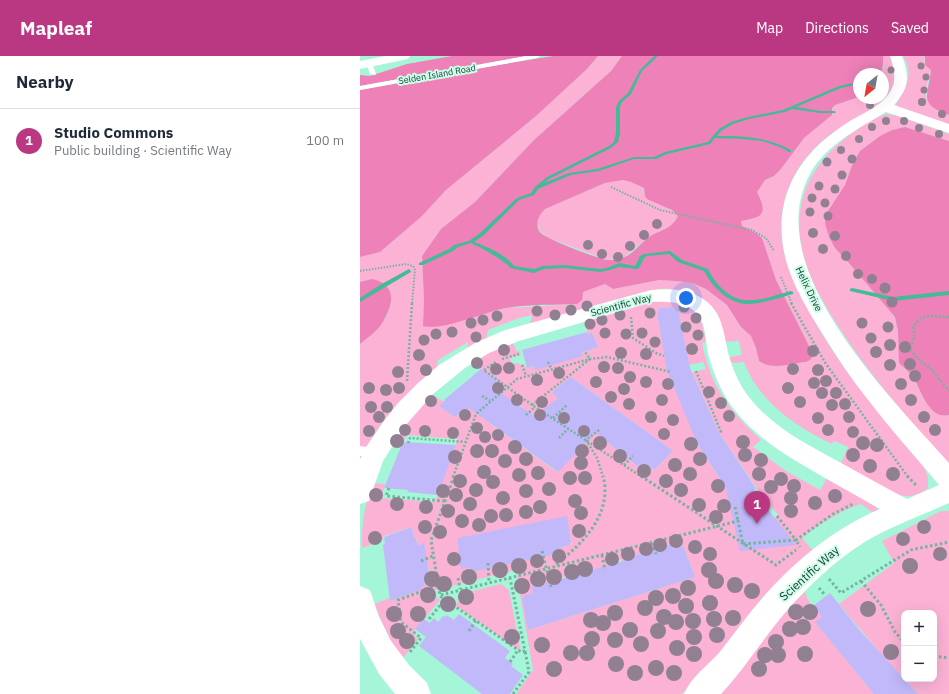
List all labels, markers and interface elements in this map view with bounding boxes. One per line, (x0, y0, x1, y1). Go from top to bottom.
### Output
text: Mapleaf (20, 16, 92, 40)
text: Map (756, 19, 783, 37)
text: Directions (805, 19, 869, 37)
text: Saved (891, 19, 929, 37)
street label: Selden Island Road (397, 62, 477, 86)
north arrow (853, 68, 889, 104)
text: Nearby (16, 71, 74, 93)
text: Studio Commons (54, 123, 173, 142)
text: 1 (25, 132, 33, 149)
text: 100 m (306, 132, 344, 149)
text: Public building · Scientific Way (54, 142, 232, 159)
street label: Helix Drive (793, 264, 826, 314)
your location (676, 288, 696, 308)
street label: Scientific Way (589, 291, 653, 319)
pin: 1 (744, 491, 770, 524)
street label: Scientific Way (776, 542, 842, 604)
map controls (901, 610, 937, 682)
button: + (901, 610, 937, 646)
button: − (901, 646, 937, 682)

